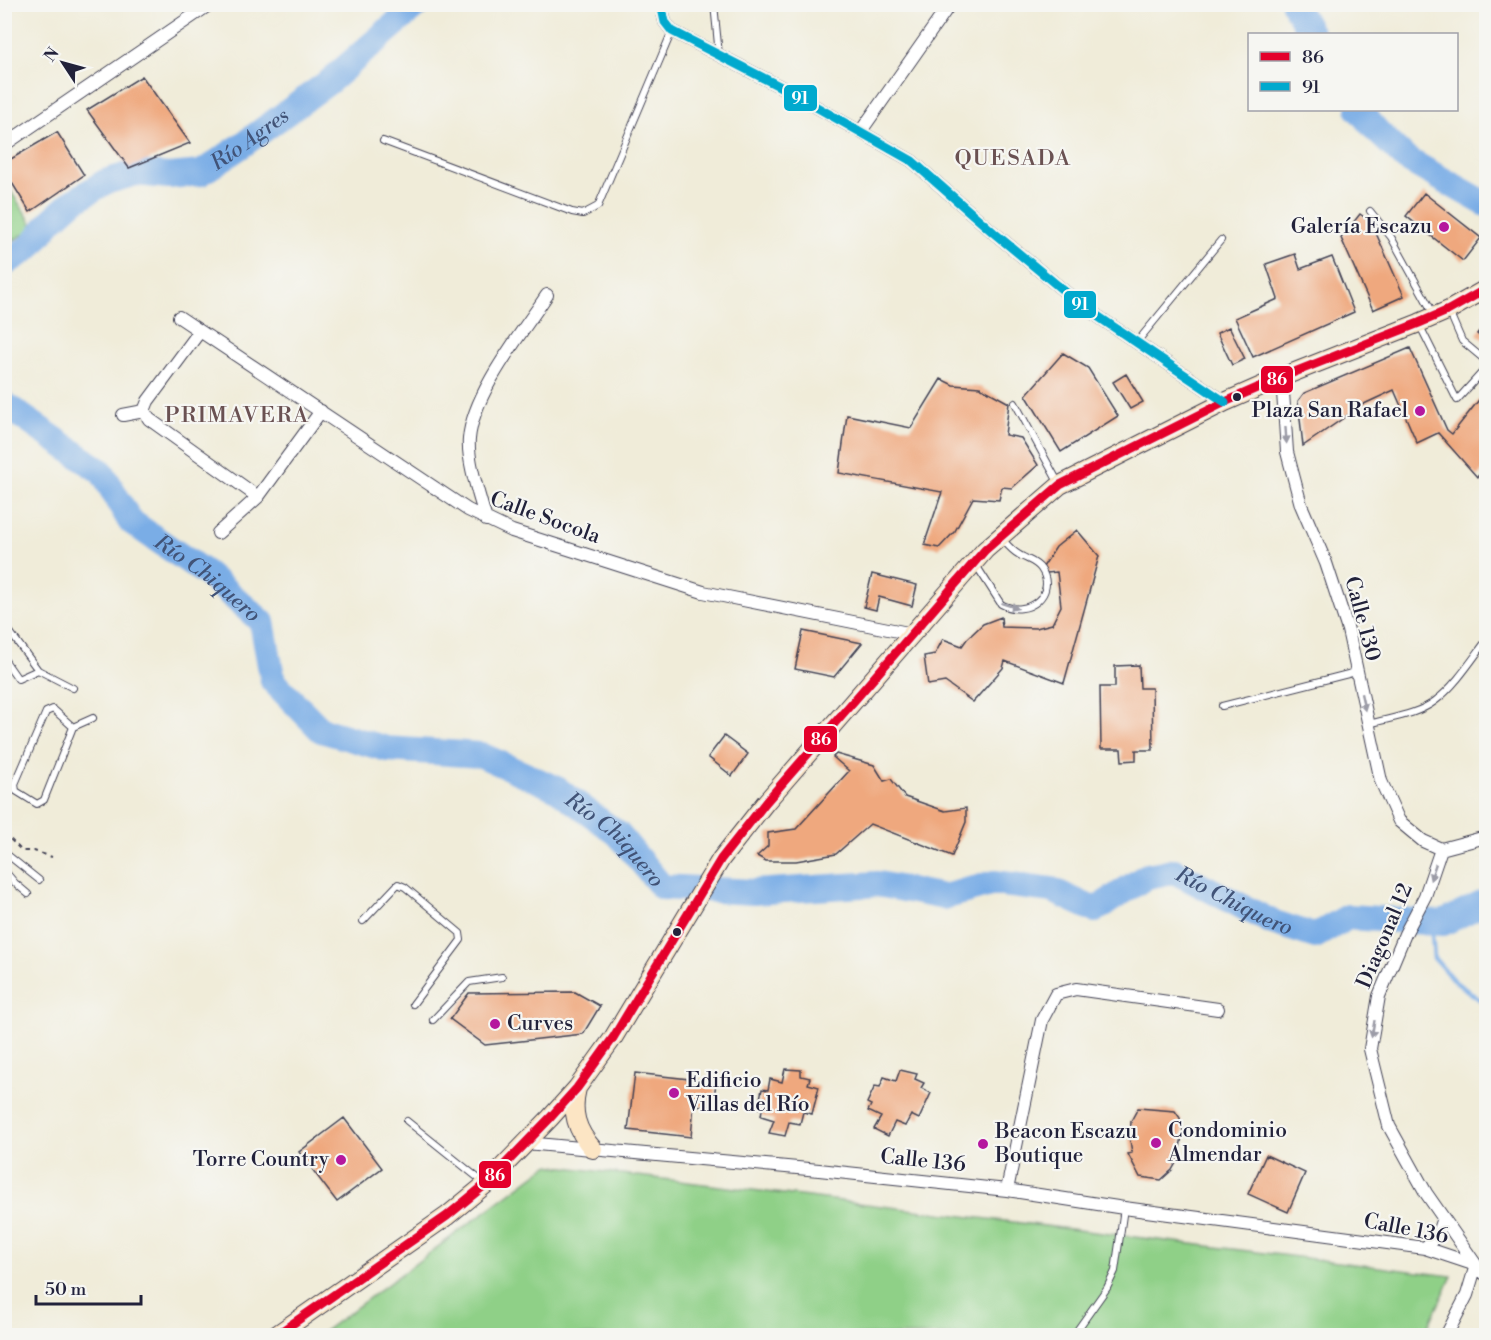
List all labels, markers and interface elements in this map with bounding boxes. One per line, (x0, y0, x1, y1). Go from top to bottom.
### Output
north arrow (33, 33, 93, 93)
legend (1248, 33, 1458, 111)
text: N (40, 43, 64, 66)
text: 86 (1302, 46, 1324, 69)
text: 91 (1302, 76, 1320, 99)
line badge: 91 (783, 84, 818, 112)
text: 91 (791, 89, 809, 109)
water label: Río Agres (204, 102, 294, 177)
district label: QUESADA (954, 145, 1072, 172)
place label: Galería Escazu (1291, 214, 1432, 240)
marker: Galería Escazu (1437, 220, 1451, 234)
line badge: 91 (1063, 290, 1097, 319)
text: 91 (1071, 295, 1089, 315)
line badge: 86 (1260, 365, 1294, 394)
text: 86 (1267, 370, 1287, 390)
unlabelled marker (1231, 391, 1243, 403)
place label: Plaza San Rafael (1252, 398, 1408, 424)
district label: PRIMAVERA (164, 402, 310, 429)
marker: Plaza San Rafael (1413, 404, 1427, 418)
one-way arrow (1281, 426, 1291, 445)
street label: Calle Socola (486, 486, 604, 550)
water label: Río Chiquero (148, 528, 266, 628)
street label: Calle 130 (1338, 574, 1386, 664)
one-way arrow (1001, 602, 1019, 611)
one-way arrow (1359, 693, 1369, 711)
line badge: 86 (803, 725, 838, 753)
text: 86 (811, 730, 831, 750)
water label: Río Chiquero (559, 785, 670, 893)
water label: Río Chiquero (1170, 860, 1296, 941)
one-way arrow (1428, 863, 1438, 881)
street label: Diagonal 12 (1351, 880, 1419, 992)
unlabelled marker (671, 926, 683, 938)
place label: Curves (507, 1011, 573, 1037)
marker: Curves (488, 1017, 502, 1031)
one-way arrow (1368, 1019, 1377, 1038)
place label: Edificio Villas del Río (685, 1068, 810, 1118)
marker: Edificio Villas del Río (667, 1086, 681, 1100)
place label: Condominio Almendar (1167, 1118, 1287, 1168)
place label: Beacon Escazu Boutique (994, 1119, 1137, 1169)
marker: Condominio Almendar (1149, 1136, 1163, 1150)
marker: Beacon Escazu Boutique (976, 1137, 990, 1151)
street label: Calle 136 (879, 1144, 967, 1178)
place label: Torre Country (193, 1147, 330, 1173)
marker: Torre Country (334, 1153, 348, 1167)
line badge: 86 (478, 1160, 512, 1189)
text: 86 (485, 1166, 505, 1186)
street label: Calle 136 (1361, 1208, 1451, 1250)
scale bar (36, 1268, 141, 1306)
text: 50 m (45, 1278, 87, 1301)

